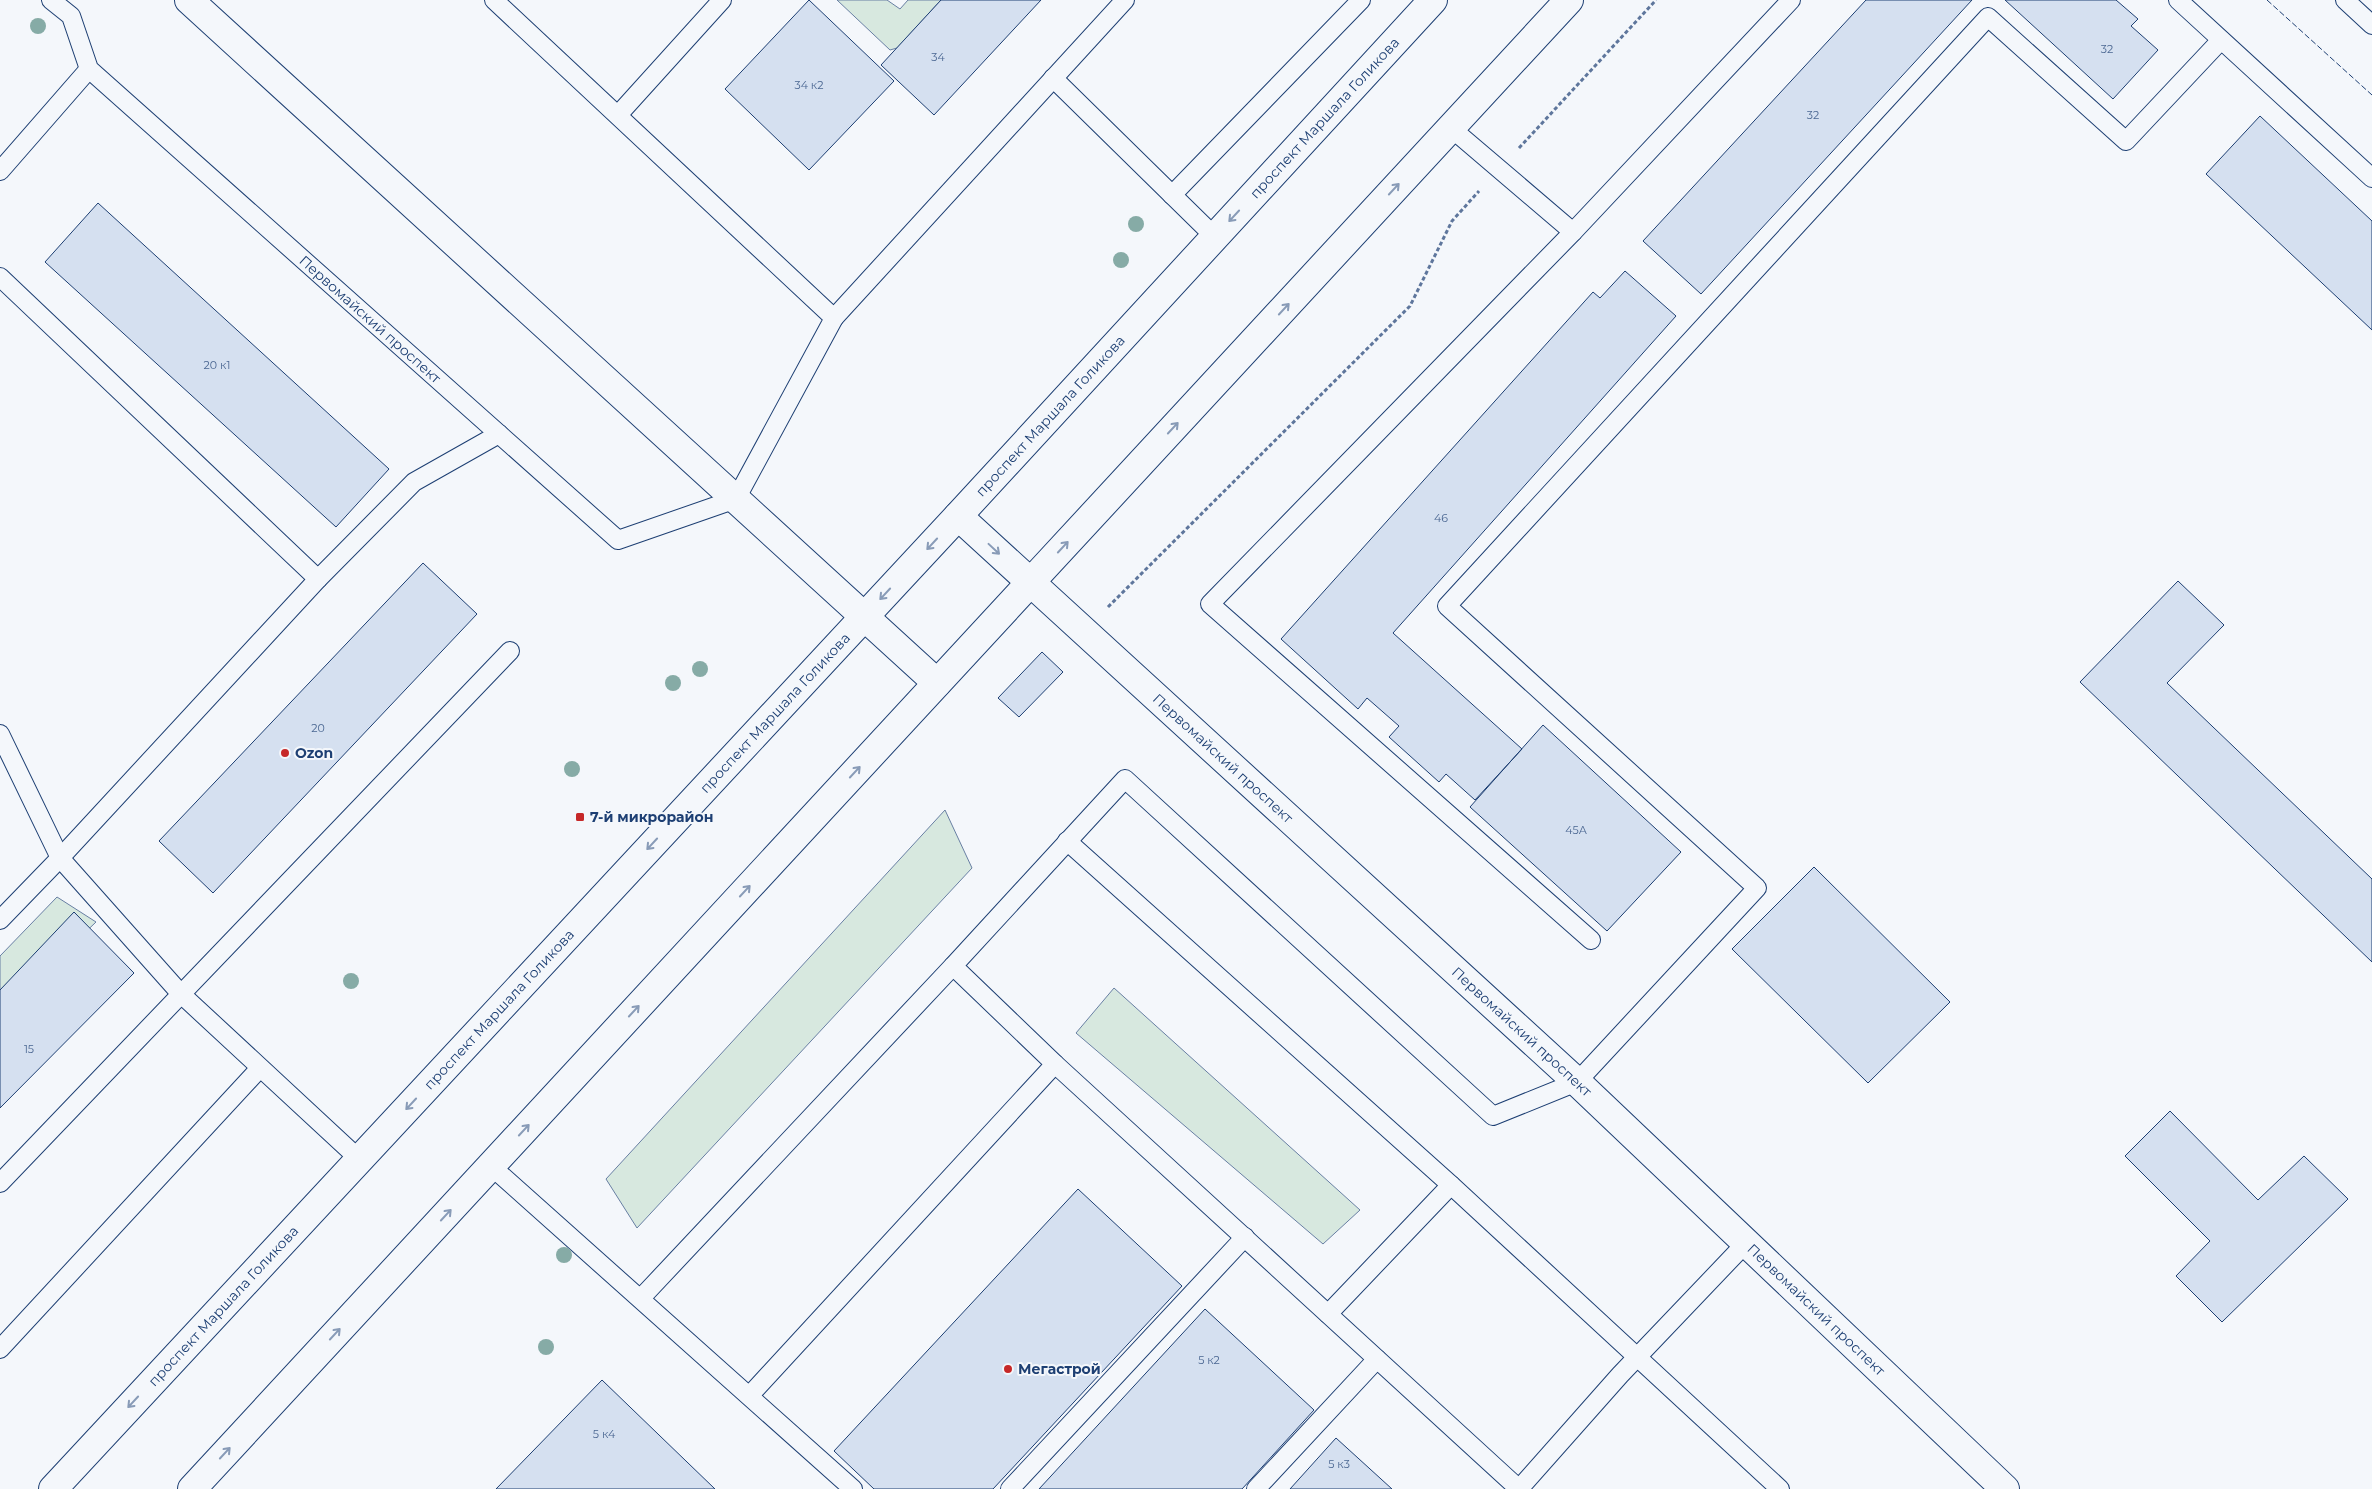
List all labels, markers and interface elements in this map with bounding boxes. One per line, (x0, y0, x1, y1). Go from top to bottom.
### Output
street label: проспект Маршала Голикова (1246, 34, 1403, 202)
house number: 32 (2101, 42, 2113, 56)
house number: 34 (931, 50, 945, 64)
house number: 34 к2 (795, 78, 823, 92)
house number: 32 (1807, 108, 1819, 122)
one-way arrow (1388, 183, 1400, 196)
one-way arrow (1228, 210, 1240, 222)
street label: Первомайский проспект (296, 252, 445, 387)
one-way arrow (1278, 302, 1290, 315)
street label: проспект Маршала Голикова (972, 332, 1129, 500)
house number: 20 к1 (204, 358, 230, 372)
one-way arrow (1167, 421, 1179, 434)
house number: 46 (1434, 511, 1448, 525)
one-way arrow (926, 537, 938, 550)
one-way arrow (1057, 541, 1069, 553)
one-way arrow (987, 543, 1000, 555)
one-way arrow (879, 587, 891, 600)
street label: проспект Маршала Голикова (696, 629, 854, 797)
street label: Первомайский проспект (1149, 690, 1297, 827)
house number: 20 (311, 721, 325, 735)
place label: Ozon (295, 744, 333, 762)
marker: Ozon (279, 747, 291, 759)
one-way arrow (849, 765, 861, 778)
place label: 7-й микрорайон (590, 808, 713, 826)
marker: 7-й микрорайон (574, 811, 586, 823)
house number: 45А (1565, 823, 1588, 837)
one-way arrow (646, 837, 658, 850)
one-way arrow (739, 885, 751, 898)
street label: проспект Маршала Голикова (420, 925, 578, 1093)
street label: Первомайский проспект (1448, 963, 1596, 1101)
one-way arrow (628, 1004, 640, 1017)
house number: 15 (24, 1042, 34, 1056)
one-way arrow (405, 1097, 417, 1110)
one-way arrow (518, 1123, 530, 1136)
one-way arrow (440, 1208, 452, 1221)
street label: проспект Маршала Голикова (144, 1222, 302, 1390)
street label: Первомайский проспект (1744, 1240, 1889, 1380)
one-way arrow (329, 1328, 341, 1340)
house number: 5 к2 (1198, 1353, 1220, 1367)
place label: Мегастрой (1018, 1360, 1101, 1378)
marker: Мегастрой (1002, 1363, 1014, 1375)
one-way arrow (127, 1396, 139, 1409)
house number: 5 к4 (593, 1427, 616, 1441)
one-way arrow (219, 1447, 231, 1460)
house number: 5 к3 (1328, 1457, 1350, 1471)

